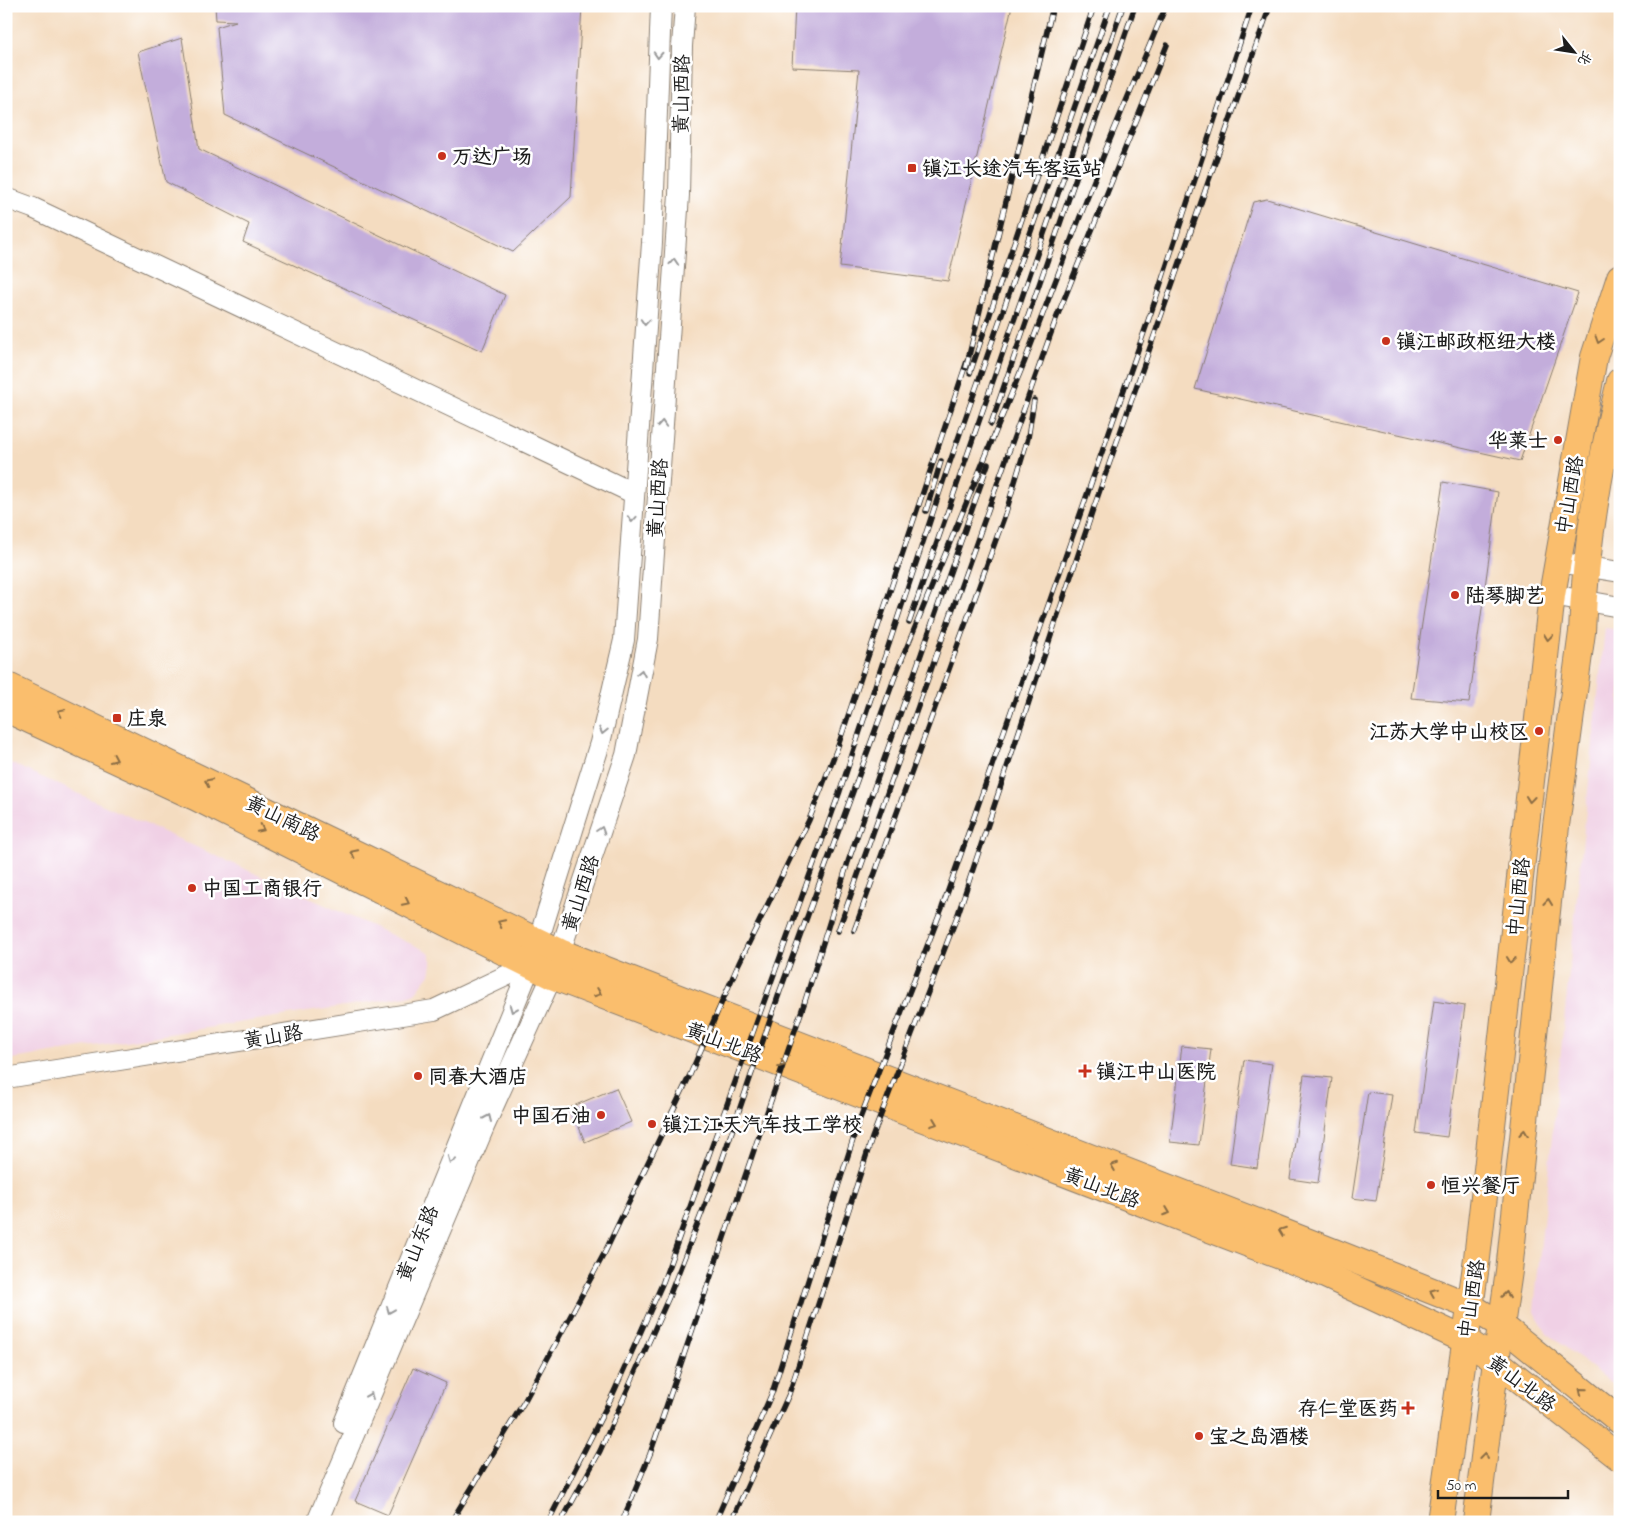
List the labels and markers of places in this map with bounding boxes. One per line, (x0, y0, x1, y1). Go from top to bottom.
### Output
place label: 万达广场 (452, 144, 532, 173)
marker: 万达广场 (436, 150, 448, 162)
place label: 镇江长途汽车客运站 (922, 156, 1102, 185)
marker: 镇江长途汽车客运站 (906, 162, 918, 174)
place label: 镇江邮政枢纽大楼 (1396, 329, 1556, 358)
marker: 镇江邮政枢纽大楼 (1380, 335, 1392, 347)
place label: 华莱士 (1488, 428, 1548, 457)
marker: 华莱士 (1552, 434, 1564, 446)
place label: 陆琴脚艺 (1465, 583, 1545, 612)
marker: 陆琴脚艺 (1449, 589, 1461, 601)
place label: 庄泉 (127, 706, 167, 735)
marker: 庄泉 (111, 712, 123, 724)
place label: 江苏大学中山校区 (1369, 719, 1529, 748)
marker: 江苏大学中山校区 (1533, 725, 1545, 737)
place label: 中国工商银行 (202, 876, 322, 905)
marker: 中国工商银行 (186, 882, 198, 894)
place label: 镇江中山医院 (1096, 1059, 1216, 1088)
place label: 同春大酒店 (428, 1064, 528, 1093)
marker: 镇江中山医院 (1078, 1064, 1092, 1078)
marker: 同春大酒店 (412, 1070, 424, 1082)
place label: 中国石油 (511, 1103, 591, 1132)
marker: 中国石油 (595, 1109, 607, 1121)
place label: 镇江江天汽车技工学校 (662, 1112, 862, 1141)
marker: 镇江江天汽车技工学校 (646, 1118, 658, 1130)
place label: 恒兴餐厅 (1441, 1173, 1521, 1202)
marker: 恒兴餐厅 (1425, 1179, 1437, 1191)
place label: 存仁堂医药 (1298, 1396, 1398, 1425)
marker: 存仁堂医药 (1402, 1402, 1414, 1414)
place label: 宝之岛酒楼 (1209, 1424, 1309, 1453)
marker: 宝之岛酒楼 (1193, 1430, 1205, 1442)

